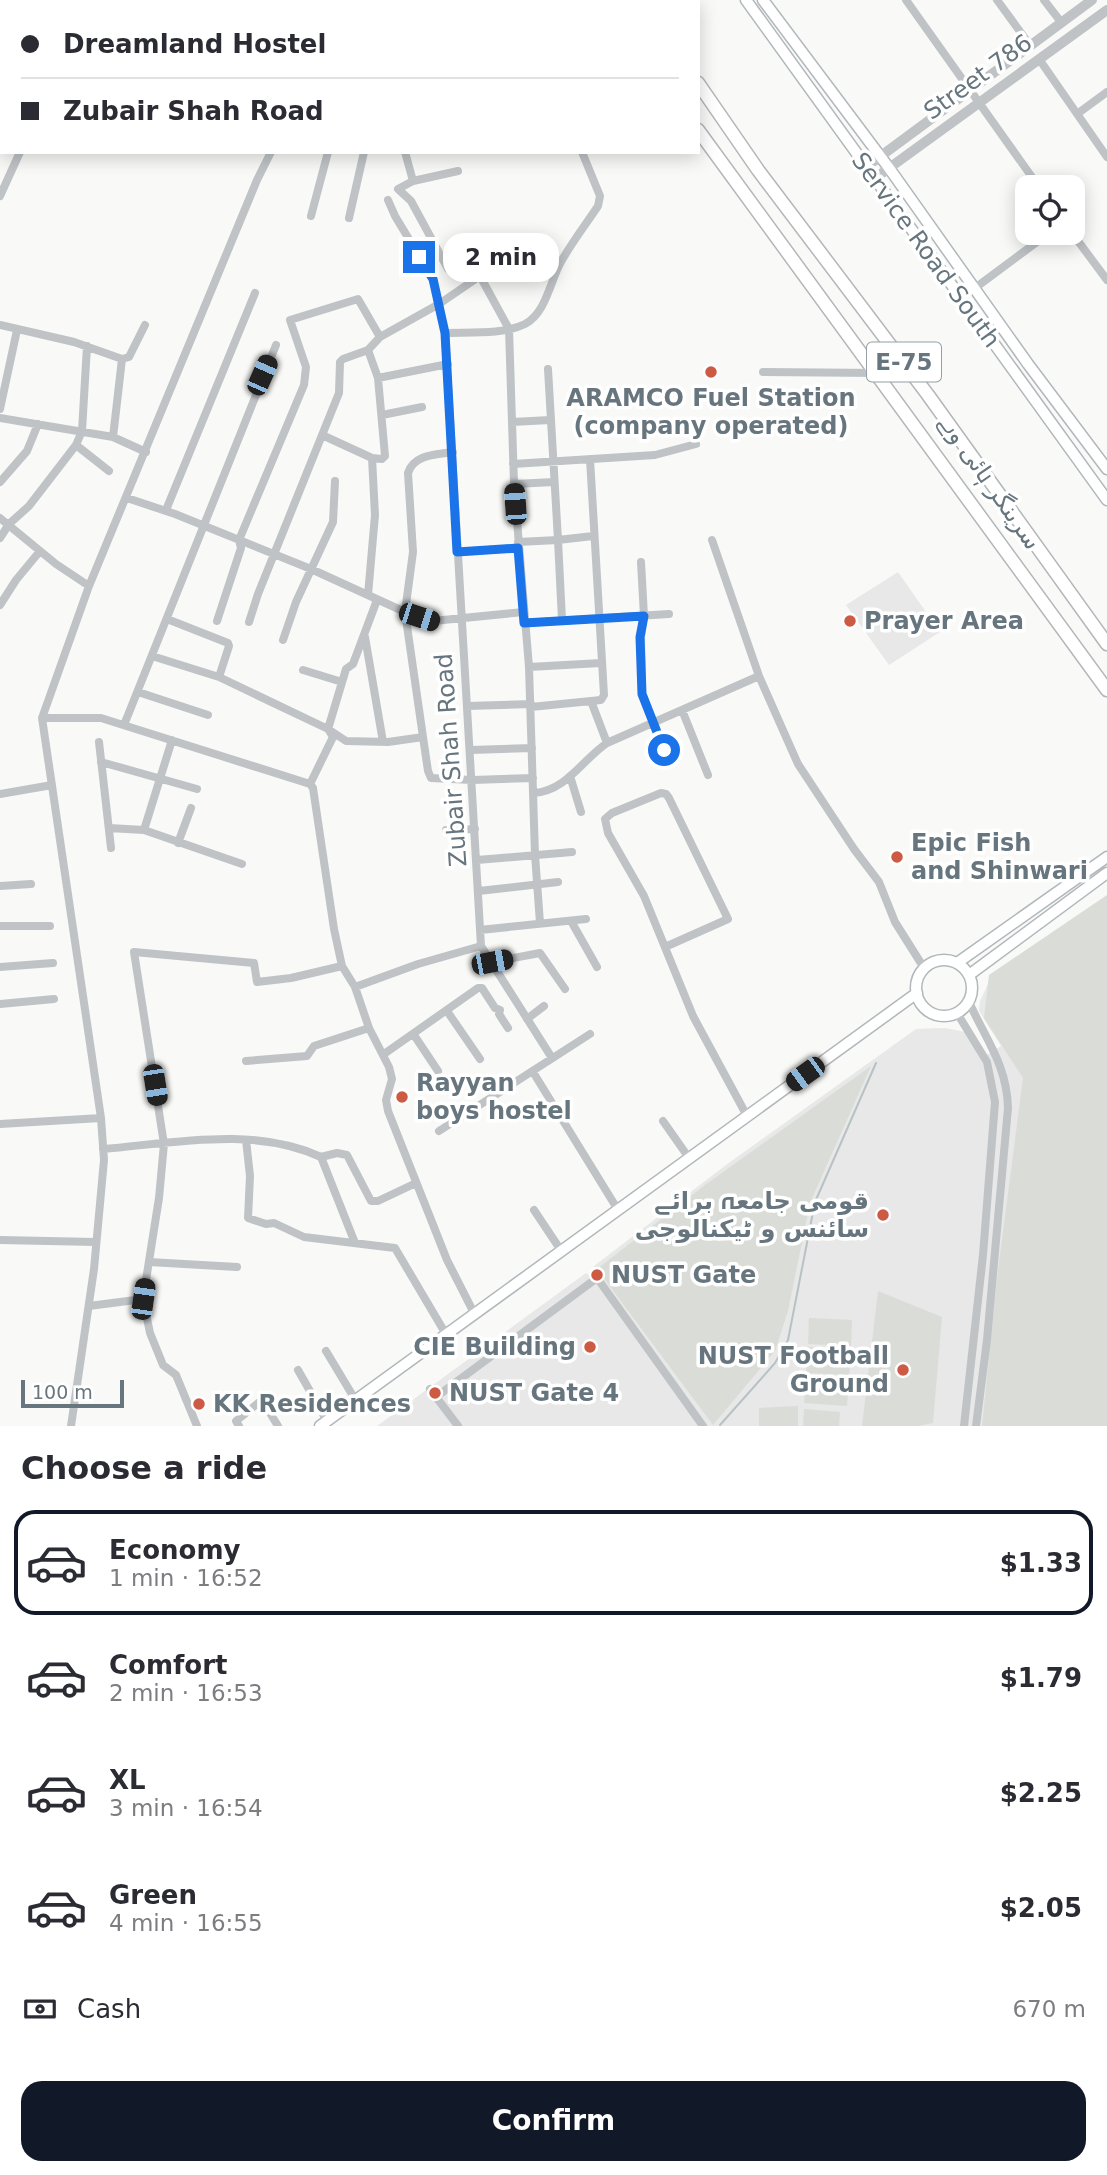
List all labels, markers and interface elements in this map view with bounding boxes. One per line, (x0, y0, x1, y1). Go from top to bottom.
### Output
text: Dreamland Hostel (63, 29, 326, 59)
street label: Street 786 (919, 29, 1037, 125)
text: Zubair Shah Road (63, 96, 324, 126)
street label: Service Road South (846, 147, 1006, 353)
map controls (1015, 175, 1085, 245)
button: locate (1015, 175, 1085, 245)
callout: 2 min (444, 232, 559, 282)
route end (403, 241, 435, 273)
text: 2 min (465, 244, 537, 270)
road number: E-75 (867, 342, 941, 382)
car (244, 352, 281, 398)
marker: ARAMCO Fuel Station (company operated) (703, 364, 719, 380)
place label: ARAMCO Fuel Station (company operated) (566, 384, 856, 440)
street label: سرینگر ہائی وے (932, 409, 1047, 556)
car (504, 482, 527, 526)
car (396, 601, 443, 633)
place label: Prayer Area (864, 607, 1024, 635)
marker: Prayer Area (842, 613, 858, 629)
street label: Zubair Shah Road (430, 652, 472, 868)
route start (648, 734, 680, 766)
place label: Epic Fish and Shinwari (911, 829, 1088, 885)
marker: Epic Fish and Shinwari (889, 849, 905, 865)
car (470, 948, 515, 976)
car (782, 1053, 829, 1095)
car (142, 1063, 169, 1107)
place label: Rayyan boys hostel (416, 1069, 572, 1125)
marker: Rayyan boys hostel (394, 1089, 410, 1105)
place label: قومی جامعہ برائے سائنس و ٹیکنالوجی (635, 1187, 869, 1243)
marker: قومی جامعہ برائے سائنس و ٹیکنالوجی (875, 1207, 891, 1223)
place label: NUST Gate (611, 1261, 756, 1289)
marker: NUST Gate (589, 1267, 605, 1283)
car (130, 1277, 157, 1321)
place label: CIE Building (413, 1333, 576, 1361)
marker: CIE Building (582, 1339, 598, 1355)
place label: NUST Football Ground (698, 1342, 889, 1398)
marker: NUST Football Ground (895, 1362, 911, 1378)
scale bar (21, 1377, 124, 1409)
place label: NUST Gate 4 (449, 1379, 619, 1407)
text: 100 m (32, 1381, 93, 1403)
marker: NUST Gate 4 (427, 1385, 443, 1401)
place label: KK Residences (213, 1390, 411, 1418)
marker: KK Residences (191, 1396, 207, 1412)
text: Choose a ride (21, 1449, 267, 1487)
icon: car (25, 1531, 88, 1594)
text: Economy (109, 1535, 240, 1565)
text: $1.33 (1000, 1548, 1082, 1578)
text: 1 min · 16:52 (109, 1565, 263, 1591)
icon: car (25, 1646, 88, 1709)
text: Comfort (109, 1650, 227, 1680)
text: $1.79 (1000, 1663, 1082, 1693)
text: 2 min · 16:53 (109, 1680, 263, 1706)
icon: car (25, 1761, 88, 1824)
text: XL (109, 1765, 146, 1795)
text: $2.25 (1000, 1778, 1082, 1808)
text: 3 min · 16:54 (109, 1795, 263, 1821)
icon: car (25, 1876, 88, 1939)
text: Green (109, 1880, 197, 1910)
text: $2.05 (1000, 1893, 1082, 1923)
text: 4 min · 16:55 (109, 1910, 263, 1936)
icon: cash (21, 1990, 59, 2028)
text: Cash (77, 1994, 141, 2024)
text: 670 m (1012, 1996, 1086, 2022)
button: Confirm (21, 2081, 1086, 2161)

